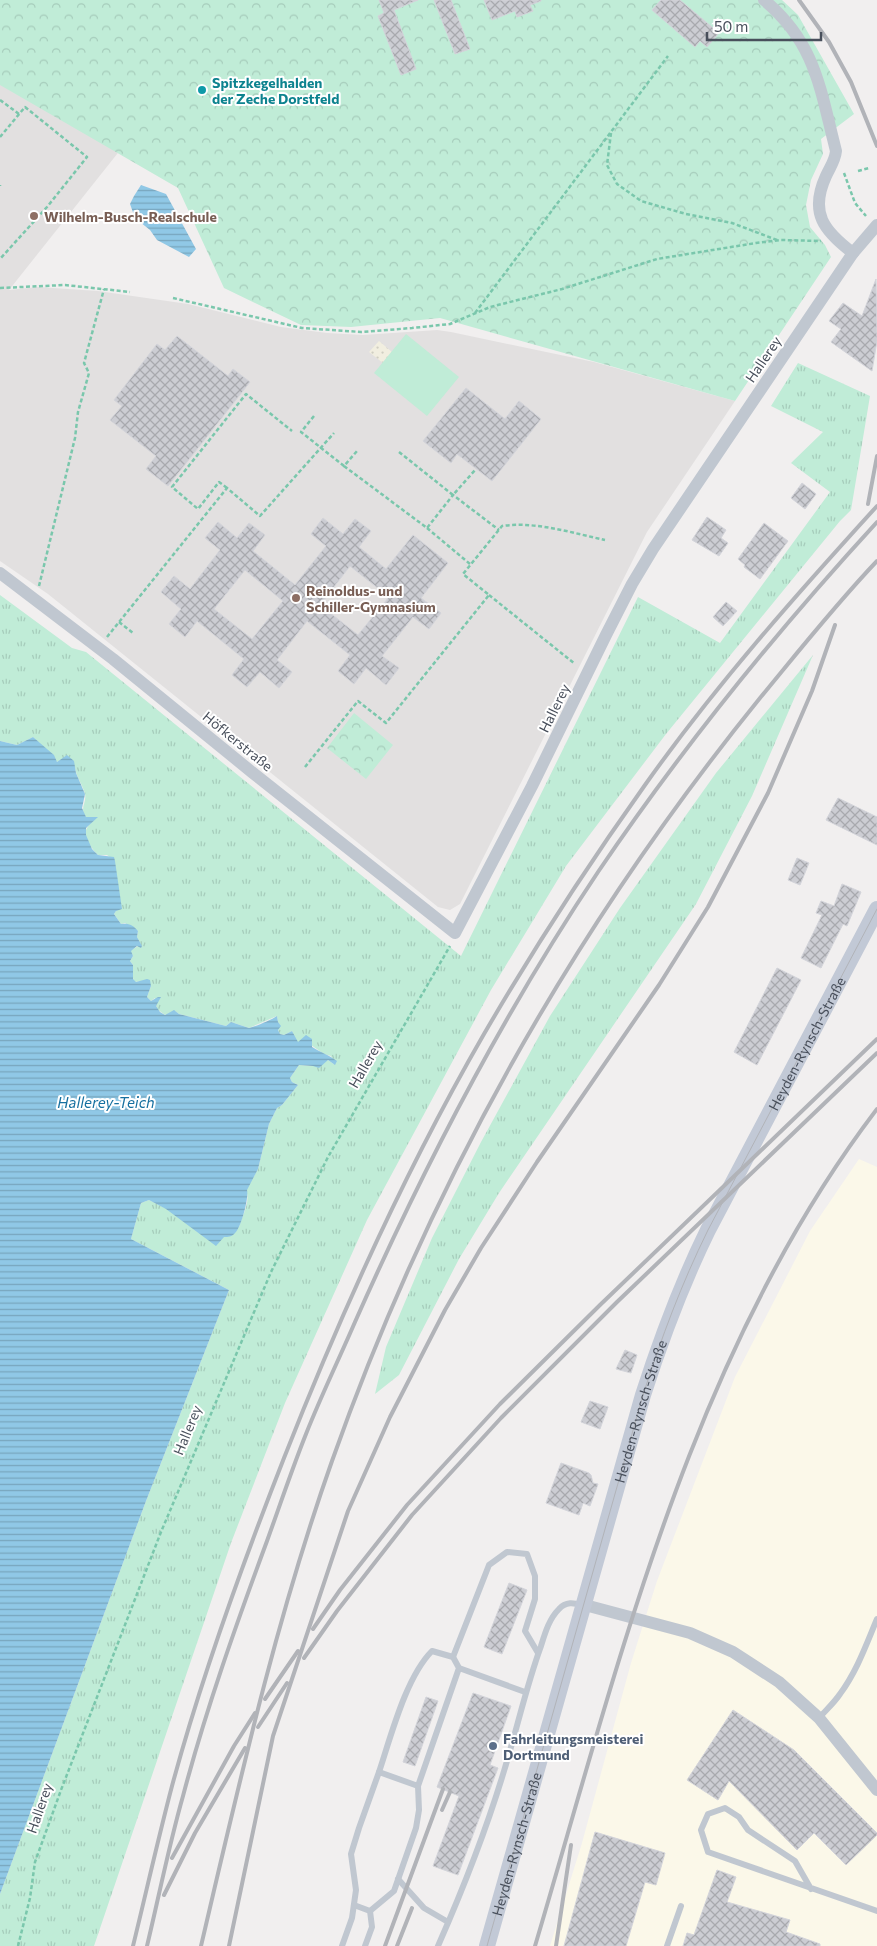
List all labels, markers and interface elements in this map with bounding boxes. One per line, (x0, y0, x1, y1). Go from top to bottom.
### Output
scale bar (707, 10, 821, 42)
text: 50 m (714, 17, 748, 35)
place label: Spitzkegelhalden der Zeche Dorstfeld (212, 74, 339, 107)
marker: Spitzkegelhalden der Zeche Dorstfeld (196, 84, 208, 96)
place label: Wilhelm-Busch-Realschule (44, 208, 217, 225)
marker: Wilhelm-Busch-Realschule (28, 210, 40, 222)
street label: Hallerey (741, 333, 785, 385)
place label: Reinoldus- und Schiller-Gymnasium (306, 582, 436, 615)
marker: Reinoldus- und Schiller-Gymnasium (290, 592, 302, 604)
street label: Hallerey (535, 681, 573, 735)
street label: Höfkerstraße (200, 708, 276, 774)
street label: Heyden-Rynsch-Straße (764, 974, 848, 1113)
street label: Hallerey (345, 1037, 385, 1091)
water label: Hallerey-Teich (57, 1093, 155, 1111)
street label: Heyden-Rynsch-Straße (610, 1338, 670, 1485)
street label: Hallerey (169, 1403, 205, 1457)
place label: Fahrleitungsmeisterei Dortmund (503, 1730, 643, 1763)
marker: Fahrleitungsmeisterei Dortmund (487, 1740, 499, 1752)
street label: Heyden-Rynsch-Straße (487, 1770, 544, 1918)
street label: Hallerey (22, 1781, 56, 1835)

